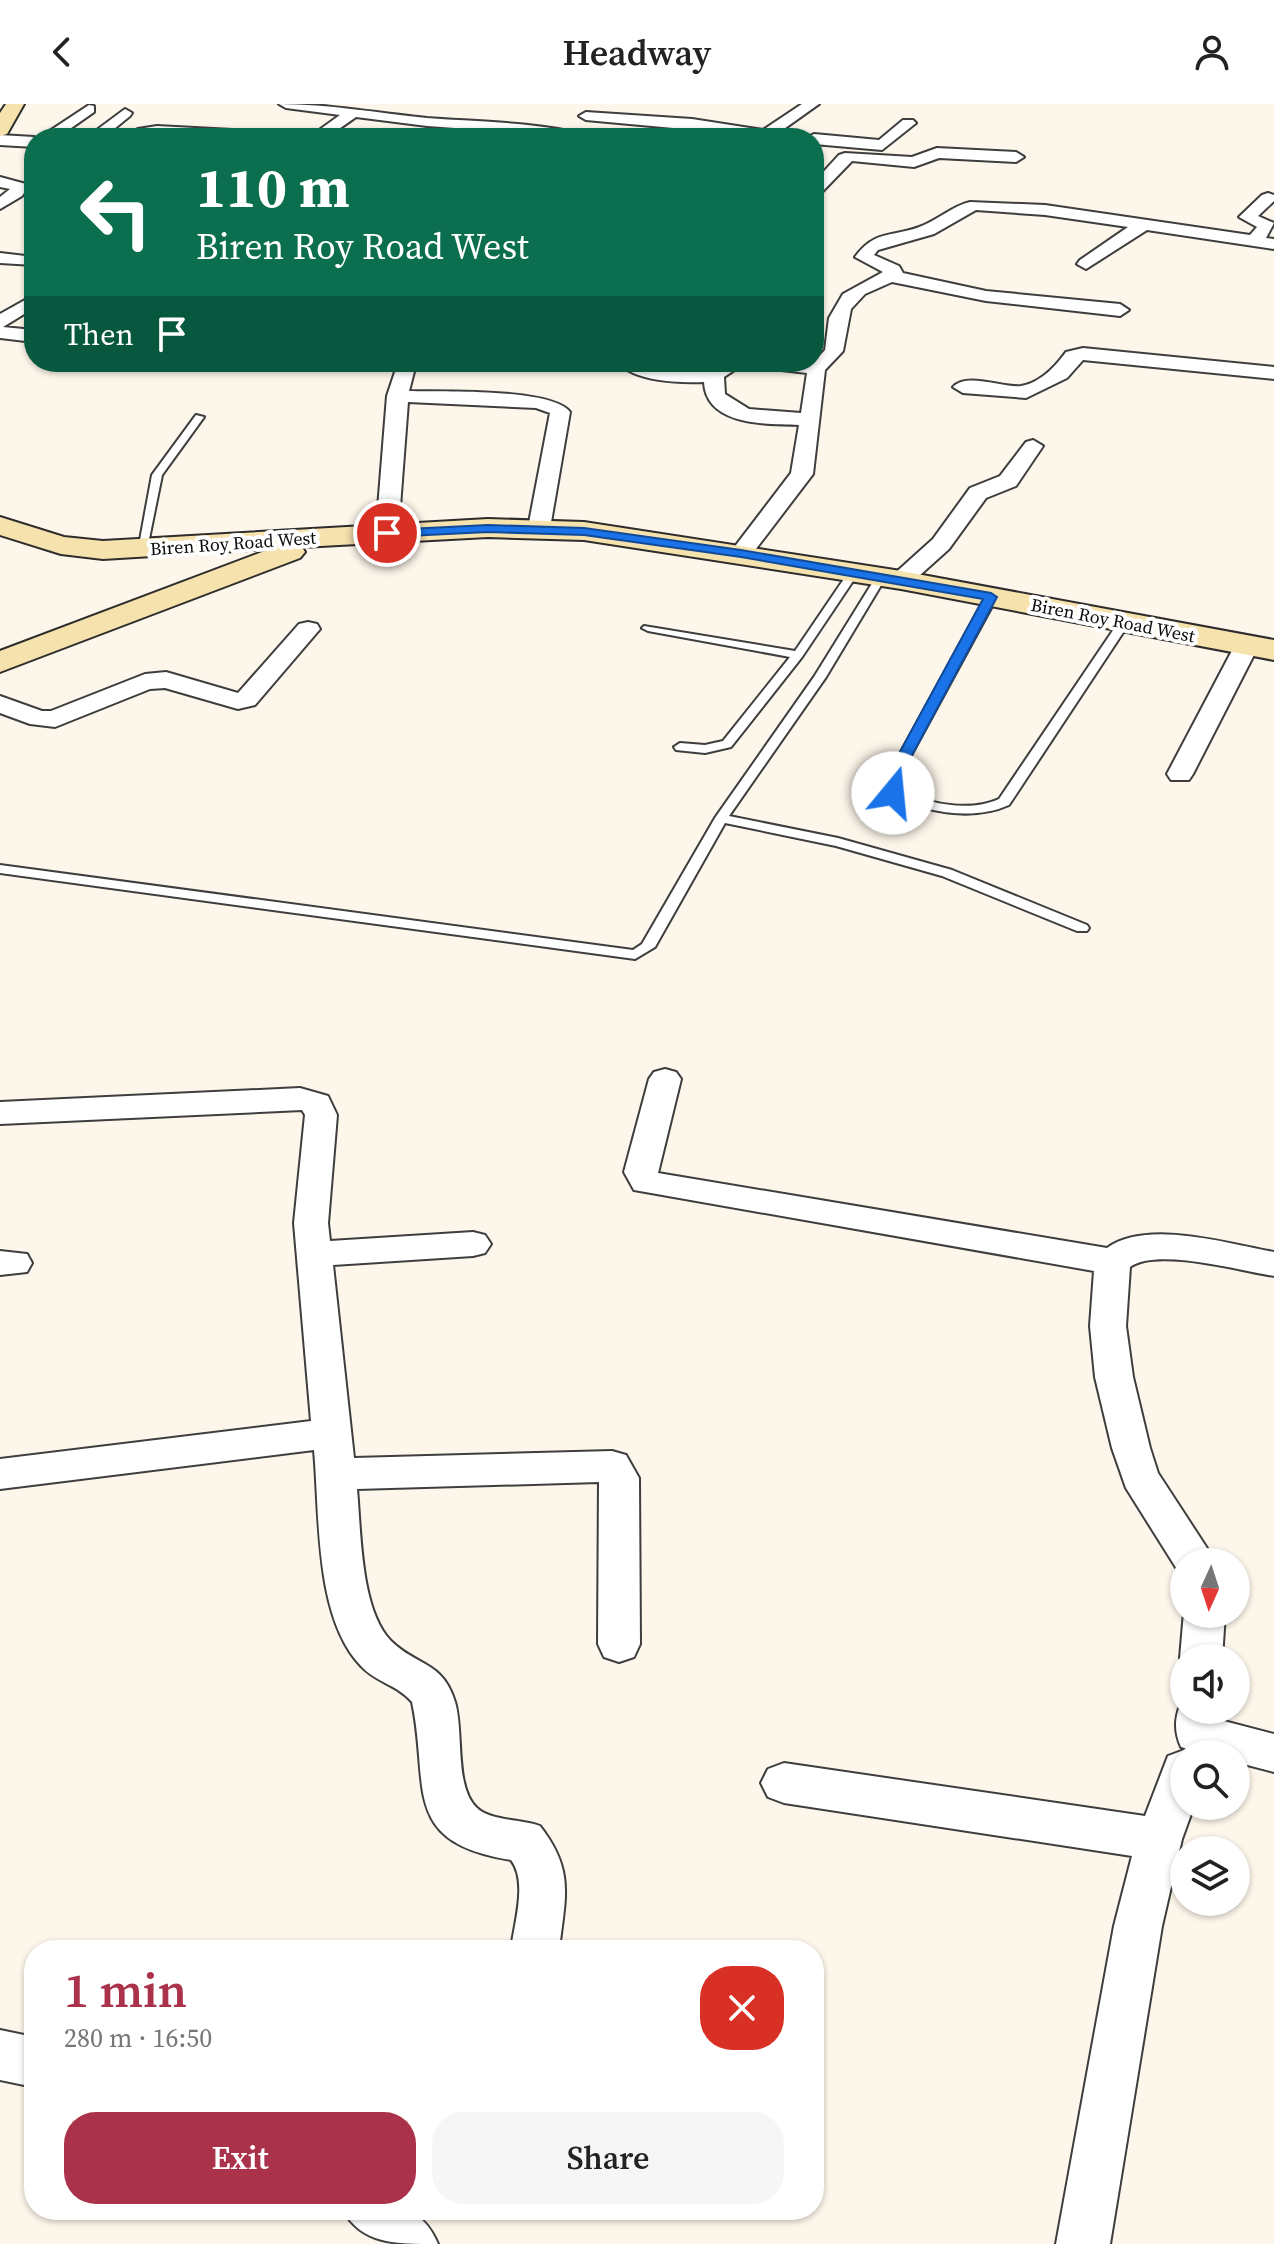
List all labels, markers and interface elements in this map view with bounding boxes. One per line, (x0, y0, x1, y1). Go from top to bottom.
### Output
text: Headway (563, 28, 711, 77)
icon: back (40, 30, 84, 74)
icon: person (1190, 30, 1234, 74)
text: 110 m (196, 149, 350, 226)
icon: left (64, 160, 168, 264)
text: Biren Roy Road West (196, 222, 529, 271)
icon: arrive (150, 312, 194, 356)
text: Then (64, 314, 134, 355)
pin (353, 499, 421, 567)
icon: arrive (365, 511, 409, 555)
street label: Biren Roy Road West (149, 525, 317, 561)
street label: Biren Roy Road West (1029, 592, 1197, 648)
position arrow (851, 751, 935, 835)
north arrow (1170, 1548, 1250, 1628)
map controls (1170, 1548, 1250, 1916)
button: sound (1170, 1644, 1250, 1724)
button: search (1170, 1740, 1250, 1820)
button: layers (1170, 1836, 1250, 1916)
text: 1 min (64, 1957, 187, 2023)
button: close (700, 1966, 784, 2050)
text: 280 m · 16:50 (64, 2020, 212, 2056)
button: Exit (64, 2112, 416, 2204)
button: Share (432, 2112, 784, 2204)

